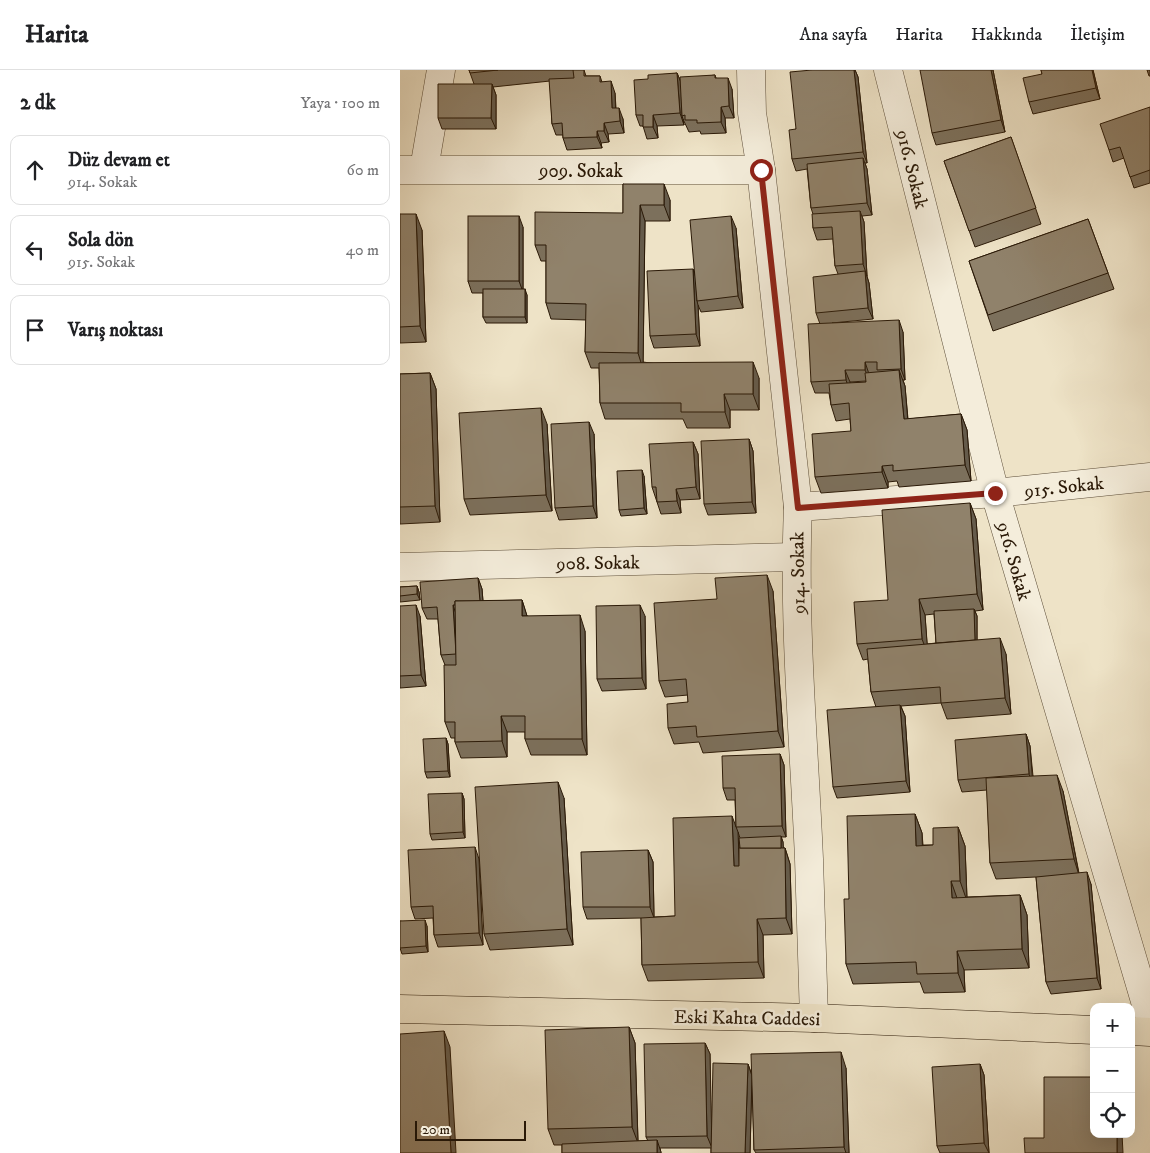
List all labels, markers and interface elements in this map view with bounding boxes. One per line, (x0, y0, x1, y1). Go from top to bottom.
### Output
text: Harita (25, 20, 88, 50)
text: Ana sayfa (800, 24, 867, 46)
text: Harita (895, 24, 943, 46)
text: Hakkında (971, 24, 1042, 46)
text: İletişim (1070, 24, 1125, 46)
text: 2 dk (20, 90, 56, 116)
text: Yaya · 100 m (301, 93, 380, 113)
street label: 916. Sokak (890, 126, 933, 212)
text: Düz devam et (68, 149, 170, 172)
icon: ahead (21, 156, 49, 184)
route start (750, 159, 773, 182)
text: 60 m (347, 160, 379, 180)
street label: 909. Sokak (538, 160, 623, 183)
text: 914. Sokak (68, 172, 137, 192)
text: Sola dön (68, 229, 134, 252)
icon: left (21, 236, 49, 264)
text: 40 m (346, 240, 379, 260)
text: 915. Sokak (68, 252, 135, 272)
icon: arrive (21, 316, 49, 344)
text: Varış noktası (68, 319, 163, 342)
street label: 915. Sokak (1022, 472, 1106, 503)
route end (984, 482, 1007, 505)
street label: 916. Sokak (991, 518, 1036, 604)
street label: 914. Sokak (786, 531, 811, 615)
street label: 908. Sokak (555, 551, 641, 576)
map controls (1090, 1003, 1135, 1138)
button: + (1090, 1003, 1135, 1048)
street label: Eski Kahta Caddesi (674, 1006, 820, 1031)
button: − (1090, 1048, 1135, 1093)
button: locate (1090, 1093, 1135, 1138)
scale bar (415, 1118, 526, 1141)
text: 20 m (422, 1121, 450, 1139)

